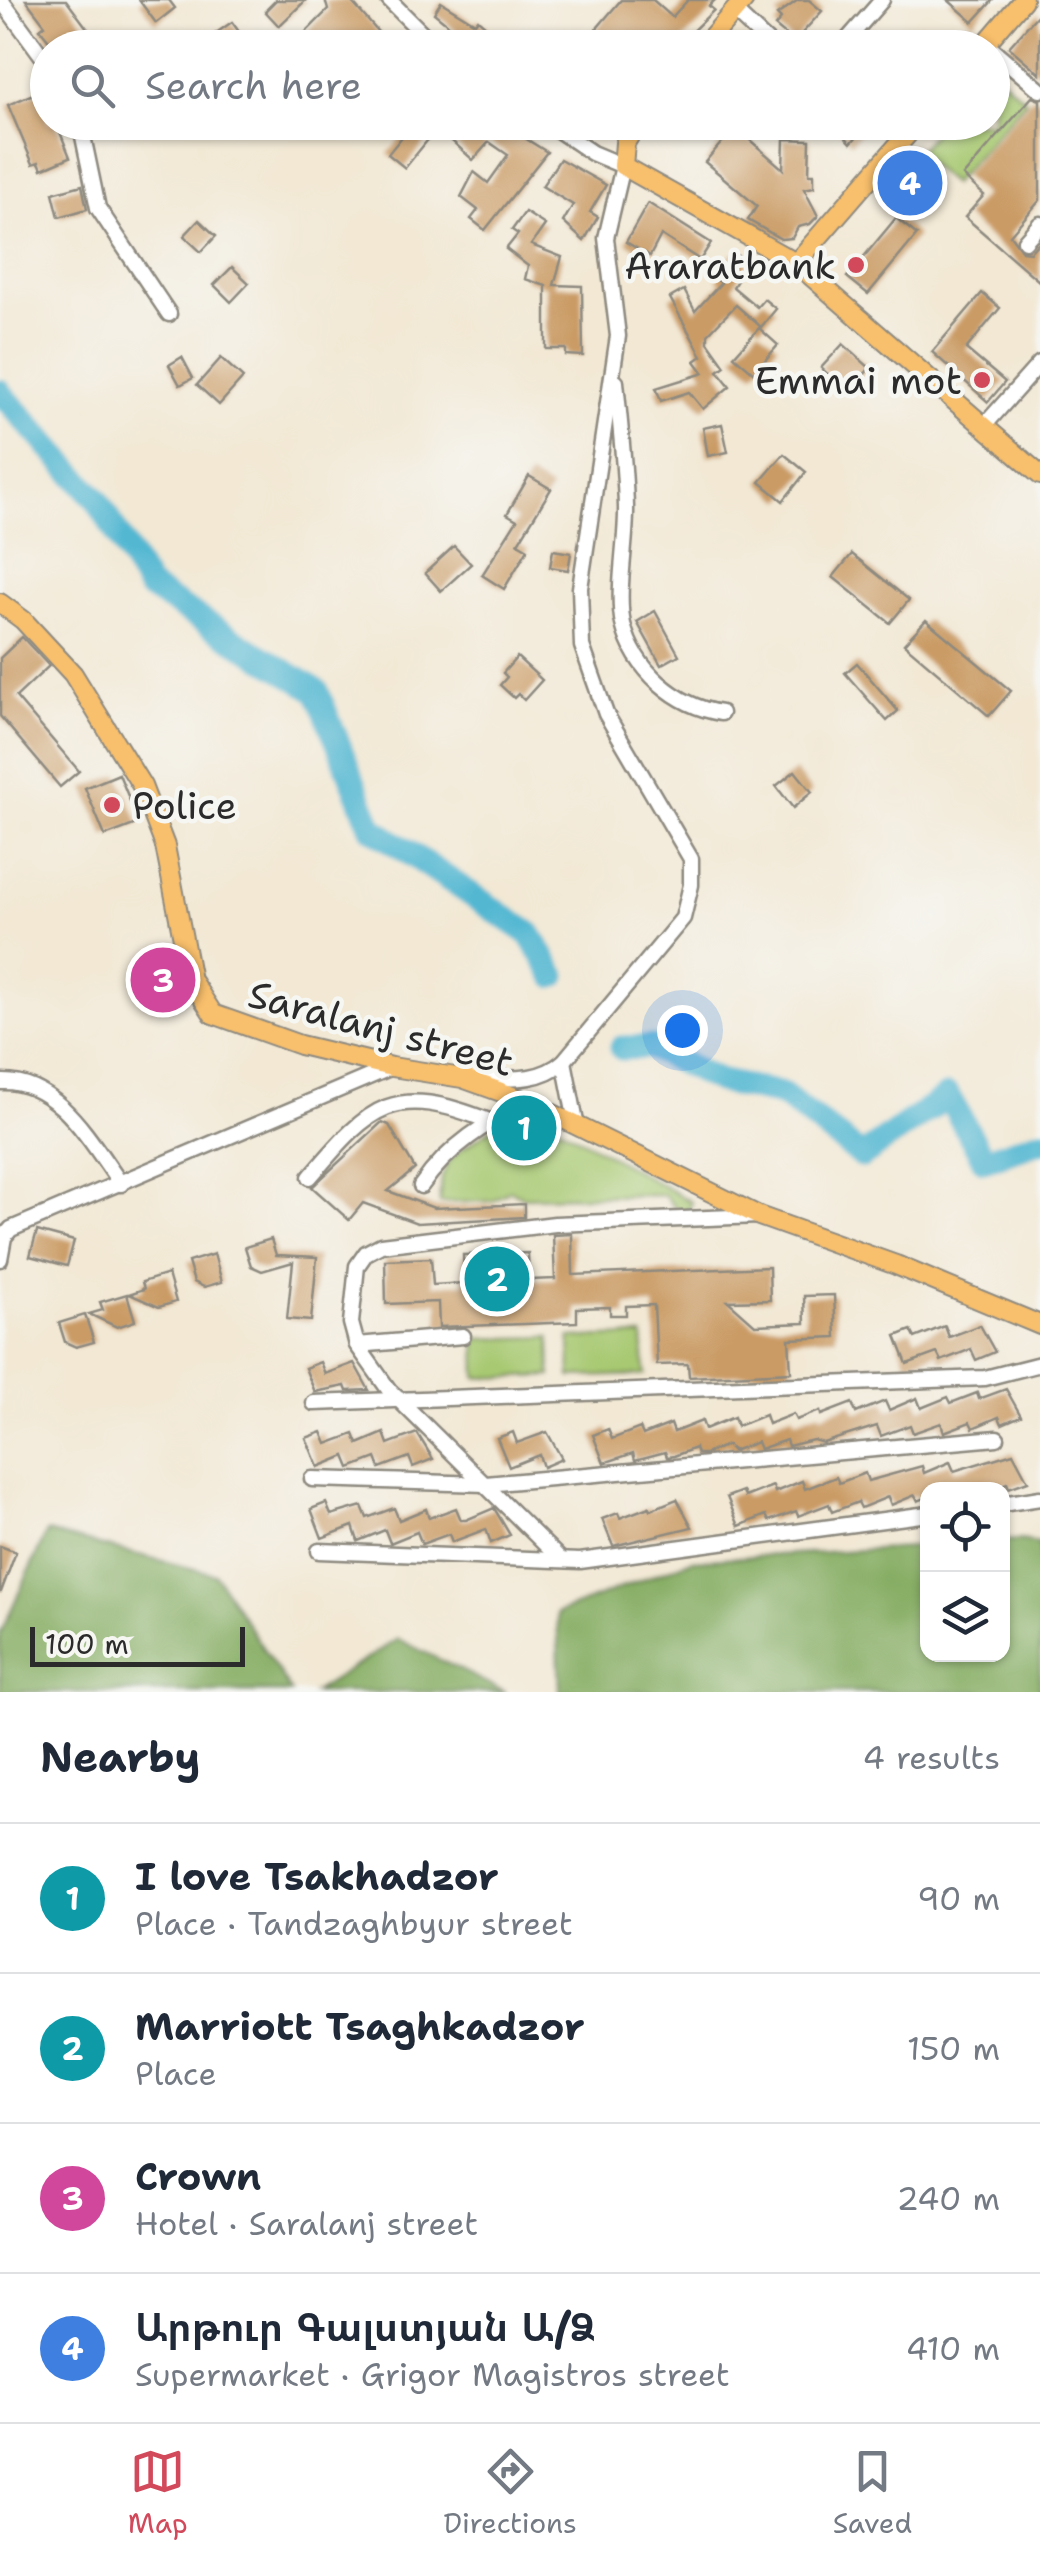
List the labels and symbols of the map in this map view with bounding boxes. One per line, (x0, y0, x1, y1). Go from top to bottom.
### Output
pin: 4 (878, 146, 942, 220)
place label: Araratbank (625, 240, 836, 291)
marker: Araratbank (845, 254, 867, 276)
place label: Emmai mot (755, 355, 962, 406)
marker: Emmai mot (971, 369, 993, 391)
place label: Police (132, 780, 237, 831)
marker: Police (101, 794, 123, 816)
pin: 3 (130, 942, 196, 1018)
street label: Saralanj street (243, 968, 519, 1088)
your location (657, 1005, 708, 1056)
pin: 1 (492, 1090, 556, 1166)
pin: 2 (464, 1242, 530, 1316)
scale bar (30, 1622, 245, 1666)

